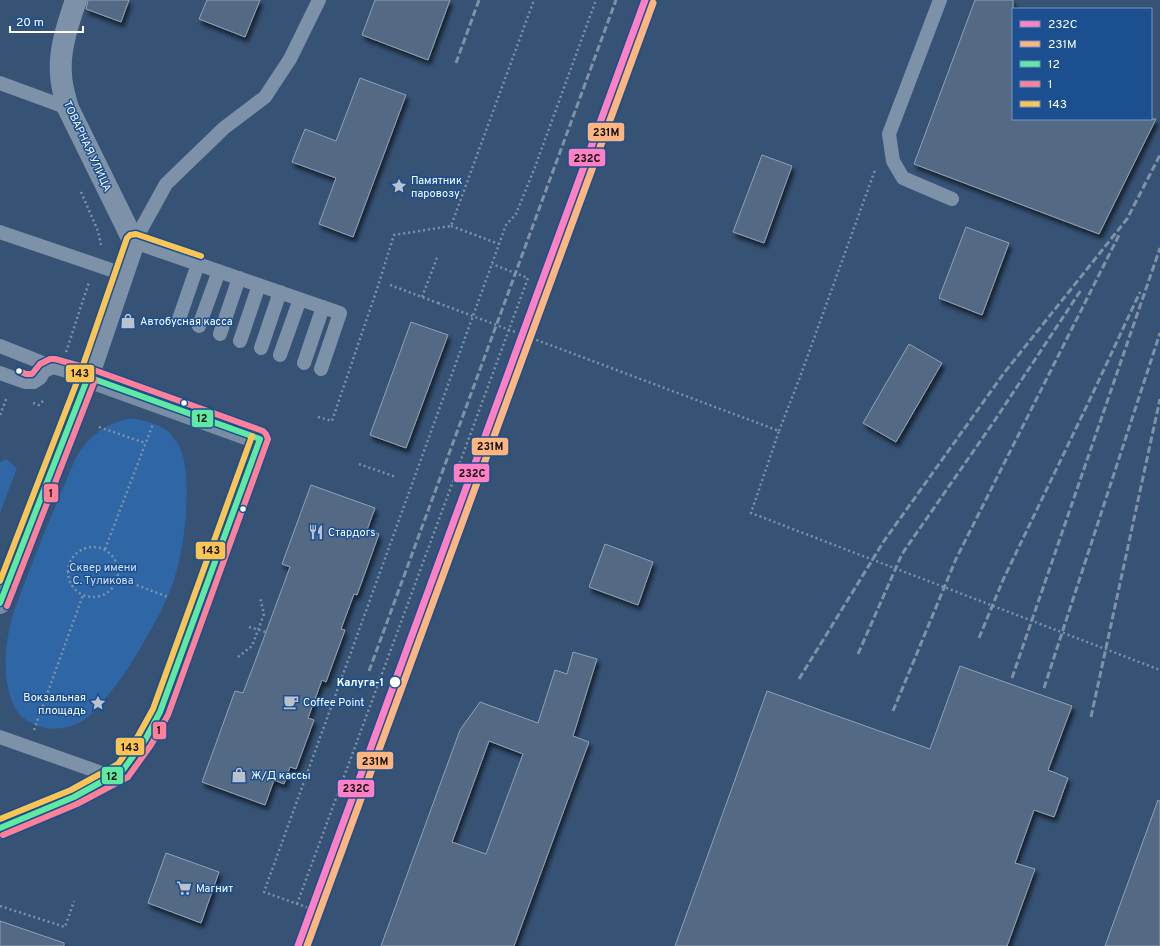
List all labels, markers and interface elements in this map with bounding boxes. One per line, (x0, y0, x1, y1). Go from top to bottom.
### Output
scale bar (10, 8, 83, 34)
legend (1012, 8, 1152, 120)
text: 20 m (16, 15, 44, 31)
text: 232C (1048, 17, 1078, 33)
text: 231М (1048, 37, 1077, 53)
text: 12 (1048, 57, 1060, 73)
text: 1 (1048, 77, 1052, 93)
text: 143 (1048, 97, 1067, 113)
street label: ТОВАРНАЯ УЛИЦА (60, 99, 114, 194)
line badge: 231М (587, 122, 625, 142)
text: 231М (593, 126, 619, 140)
line badge: 232C (568, 148, 606, 167)
text: 232C (574, 152, 600, 166)
place label: Памятник паровозу (411, 174, 462, 201)
place icon: Памятник паровозу (390, 177, 408, 195)
shop icon: Автобусная касса (119, 312, 137, 330)
place label: Автобусная касса (140, 315, 233, 329)
line badge: 143 (65, 364, 95, 383)
unlabelled marker (14, 366, 24, 376)
text: 143 (71, 367, 89, 381)
unlabelled marker (179, 398, 189, 408)
line badge: 12 (191, 409, 214, 428)
text: 12 (196, 412, 208, 426)
line badge: 231М (471, 437, 509, 456)
text: 231М (477, 440, 503, 454)
line badge: 232C (453, 463, 490, 483)
text: 232C (459, 467, 485, 481)
line badge: 1 (43, 483, 59, 503)
text: 1 (49, 487, 53, 501)
unlabelled marker (238, 504, 248, 514)
restaurant icon: Стардогs (307, 523, 325, 541)
place label: Стардогs (328, 526, 375, 540)
line badge: 143 (195, 541, 226, 560)
text: 143 (202, 544, 220, 558)
park label: Сквер имени С. Туликова (69, 561, 137, 588)
marker: Калуга-1 (388, 675, 402, 689)
place label: Калуга-1 (337, 676, 384, 690)
place label: Вокзальная площадь (23, 691, 86, 718)
cafe icon: Coffee Point (282, 693, 300, 711)
place icon: Вокзальная площадь (89, 694, 107, 712)
place label: Coffee Point (303, 696, 364, 710)
line badge: 1 (152, 721, 167, 740)
text: 1 (157, 724, 161, 738)
line badge: 143 (115, 737, 145, 756)
text: 143 (121, 741, 139, 755)
line badge: 231М (356, 751, 394, 770)
text: 231М (362, 755, 388, 769)
line badge: 12 (101, 766, 124, 785)
shop icon: Ж/Д кассы (230, 766, 248, 784)
place label: Ж/Д кассы (251, 769, 311, 783)
text: 12 (106, 770, 118, 784)
line badge: 232C (337, 779, 375, 798)
text: 232C (343, 782, 369, 796)
supermarket icon: Магнит (175, 879, 193, 897)
place label: Магнит (196, 882, 233, 896)

